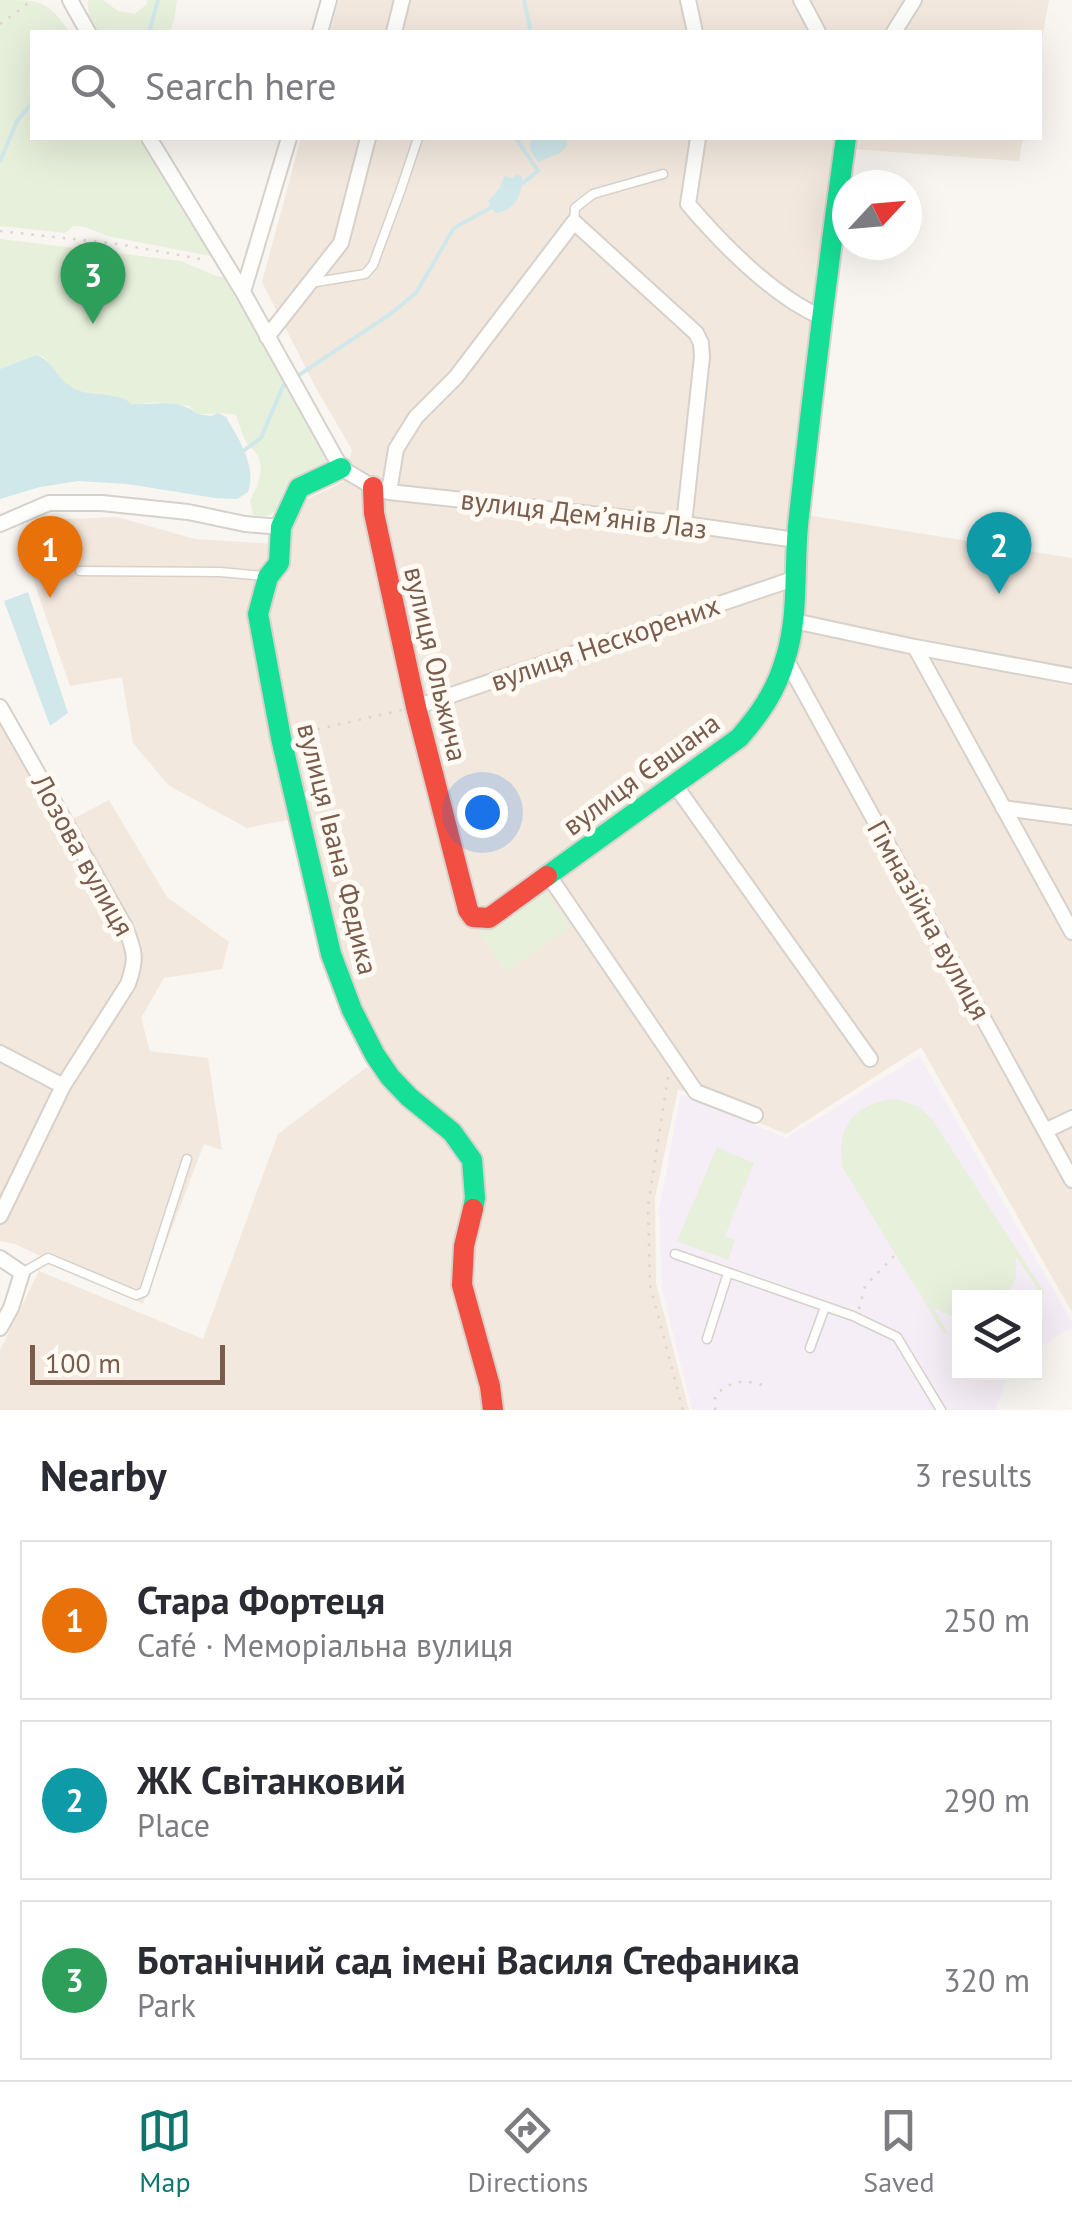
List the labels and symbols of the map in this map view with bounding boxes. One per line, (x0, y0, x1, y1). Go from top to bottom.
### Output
north arrow (832, 170, 922, 260)
pin: 3 (61, 242, 126, 324)
street label: вулиця Демʼянів Лаз (459, 480, 709, 547)
pin: 2 (966, 512, 1032, 594)
pin: 1 (18, 516, 82, 598)
street label: вулиця Ольжича (396, 563, 477, 765)
street label: вулиця Нескорених (485, 586, 724, 699)
street label: вулиця Євшана (555, 704, 727, 843)
street label: вулиця Івана Федика (289, 719, 388, 978)
street label: Лозова вулиця (23, 766, 143, 942)
your location (457, 787, 508, 838)
street label: Гімназійна вулиця (859, 813, 1000, 1026)
scale bar (30, 1340, 225, 1384)

